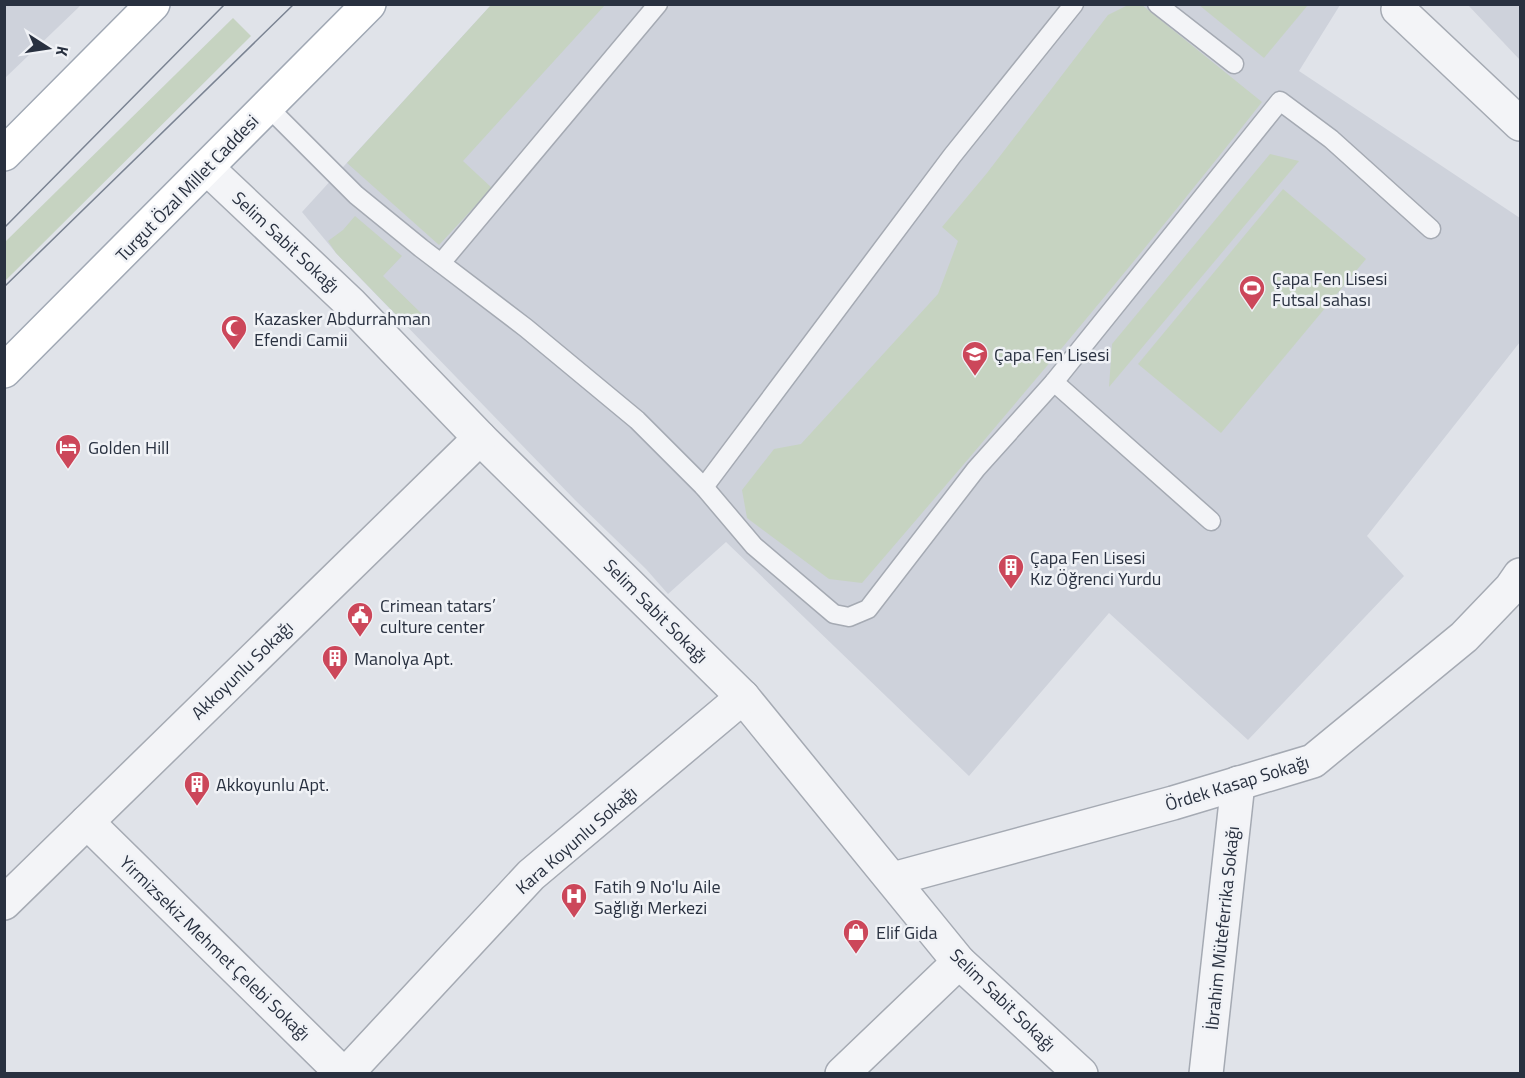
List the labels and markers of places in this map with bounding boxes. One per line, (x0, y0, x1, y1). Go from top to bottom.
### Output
place label: Çapa Fen Lisesi Futsal sahası (1272, 265, 1387, 313)
sports icon: Çapa Fen Lisesi Futsal sahası (1237, 273, 1267, 311)
place label: Kazasker Abdurrahman Efendi Camii (254, 305, 431, 353)
mosque icon: Kazasker Abdurrahman Efendi Camii (219, 313, 249, 351)
school or university icon: Çapa Fen Lisesi (960, 339, 990, 377)
place label: Çapa Fen Lisesi (994, 341, 1109, 368)
hotel icon: Golden Hill (53, 432, 83, 470)
place label: Golden Hill (88, 434, 169, 461)
place label: Çapa Fen Lisesi Kız Öğrenci Yurdu (1030, 544, 1161, 592)
building icon: Çapa Fen Lisesi Kız Öğrenci Yurdu (996, 552, 1026, 590)
place label: Crimean tatars’ culture center (380, 592, 496, 640)
public building icon: Crimean tatars’ culture center (345, 600, 375, 638)
building icon: Manolya Apt. (320, 643, 350, 681)
place label: Manolya Apt. (354, 645, 453, 672)
building icon: Akkoyunlu Apt. (182, 769, 212, 807)
place label: Akkoyunlu Apt. (216, 771, 329, 798)
place label: Fatih 9 No'lu Aile Sağlığı Merkezi (594, 873, 720, 921)
hospital icon: Fatih 9 No'lu Aile Sağlığı Merkezi (559, 881, 589, 919)
shop icon: Elif Gida (841, 917, 871, 955)
place label: Elif Gida (876, 919, 938, 946)

